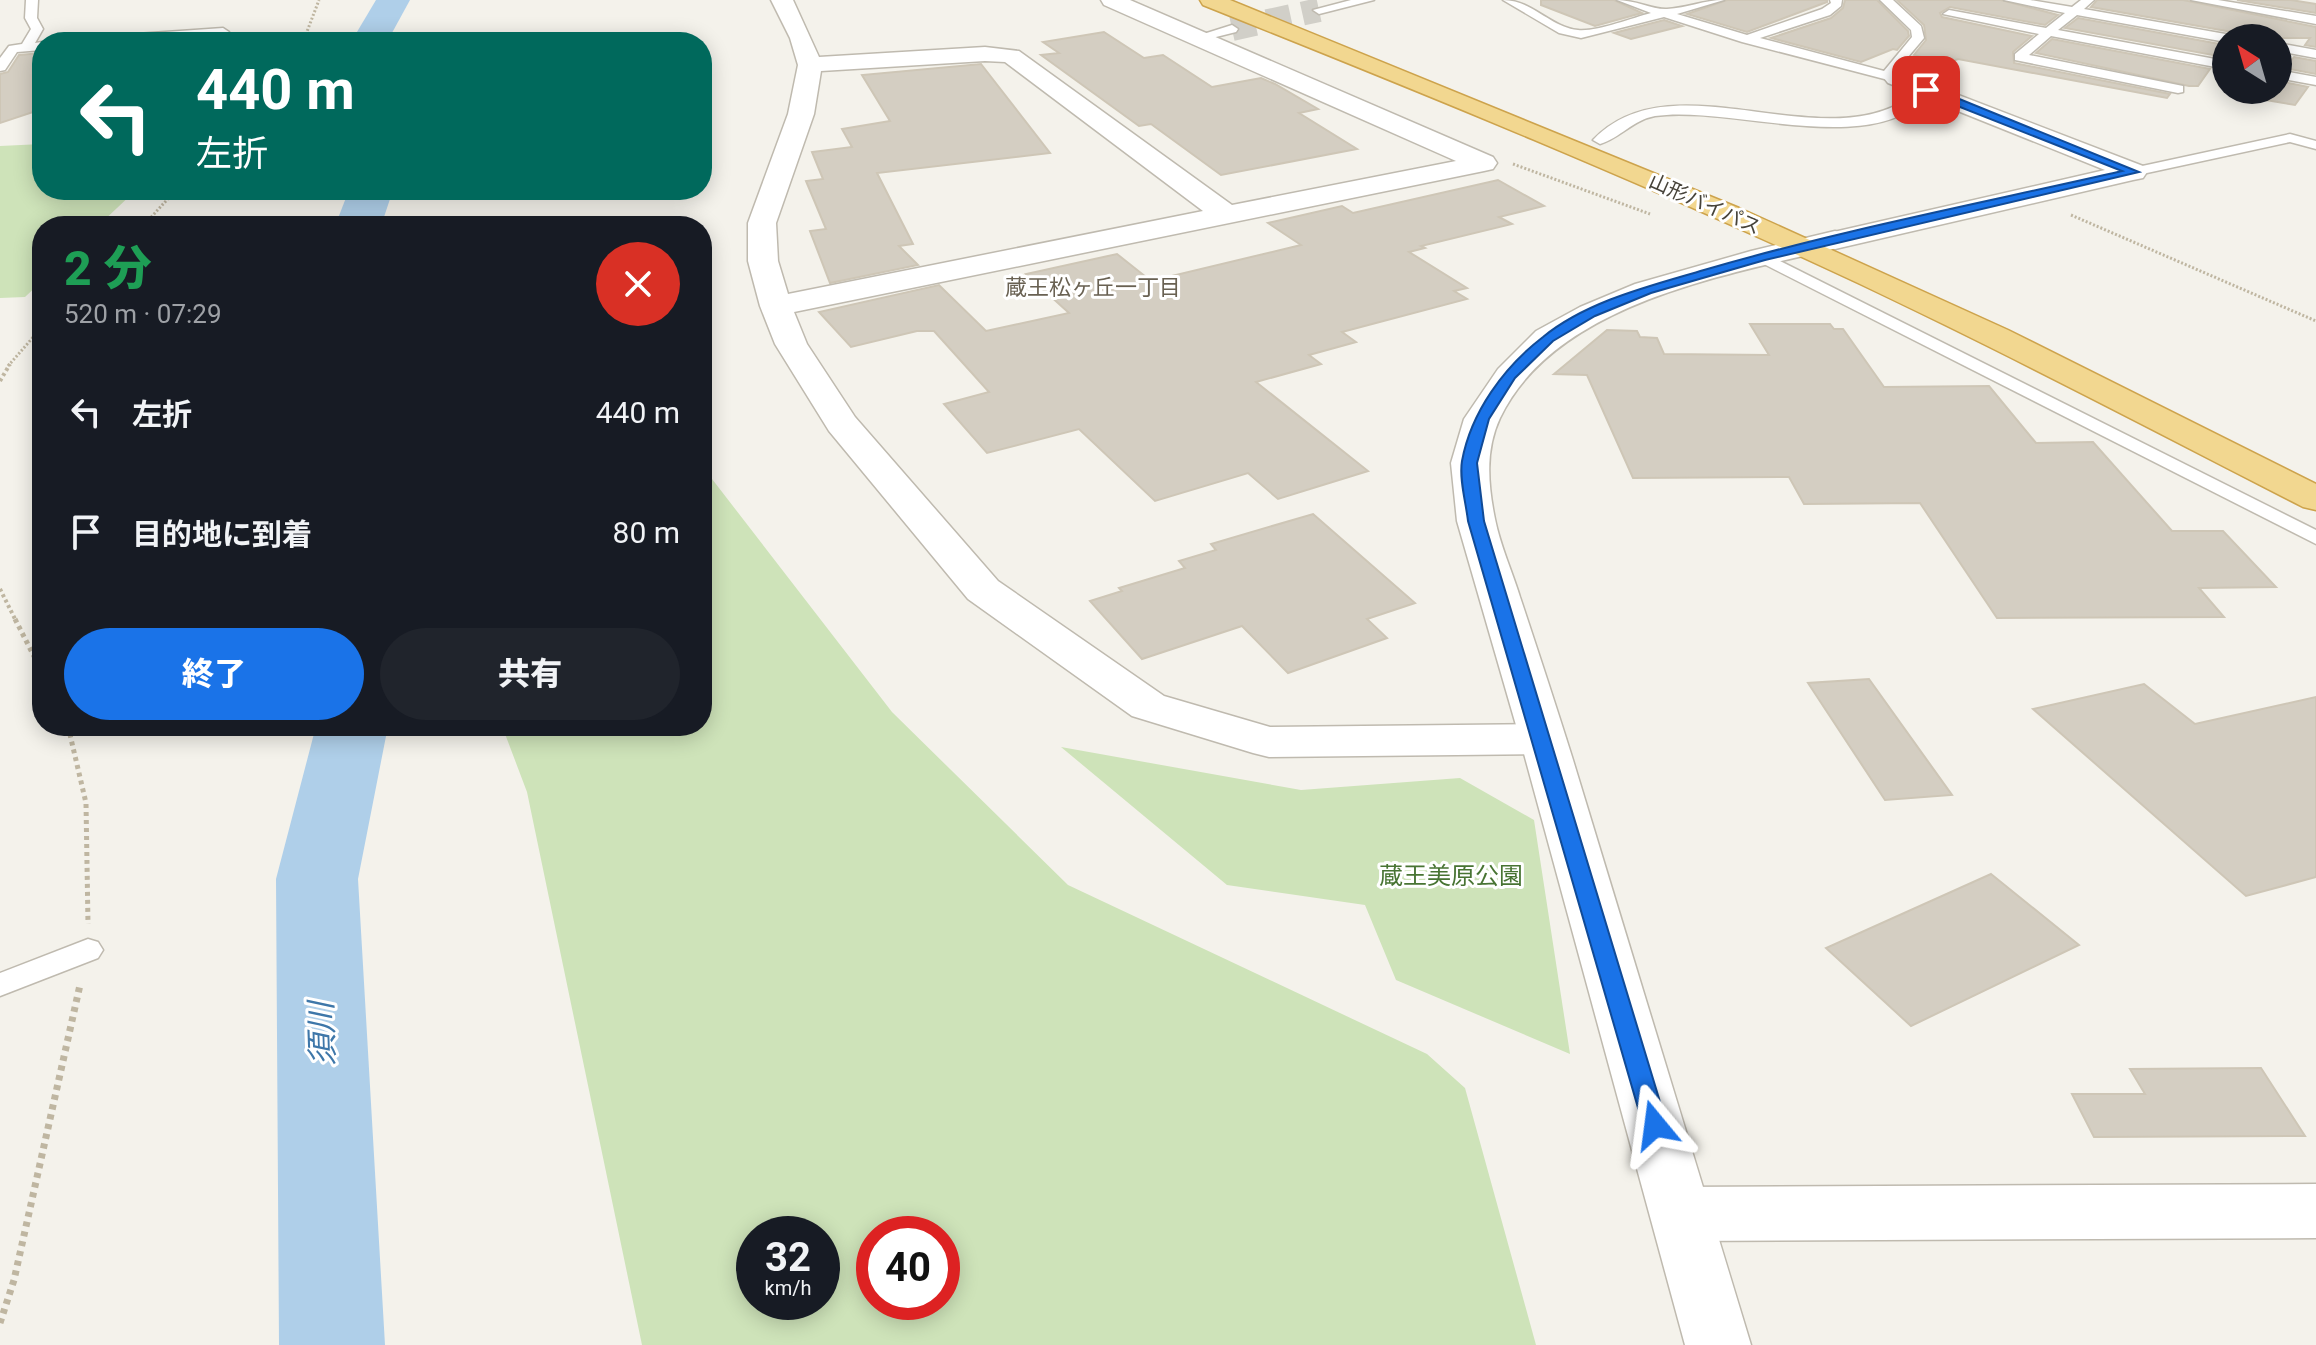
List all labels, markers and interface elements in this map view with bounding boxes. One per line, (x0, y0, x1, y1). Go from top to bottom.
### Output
north arrow (2212, 24, 2292, 104)
map controls (2212, 24, 2292, 104)
pin (1892, 56, 1960, 124)
text: 440 m (196, 57, 355, 123)
icon: left (64, 64, 168, 168)
icon: arrive (1904, 68, 1948, 112)
text: 左折 (196, 133, 268, 175)
street label: 山形バイパス (1645, 169, 1765, 239)
text: 2 分 (64, 240, 152, 297)
button: close (596, 242, 680, 326)
district label: 蔵王松ヶ丘一丁目 (1005, 275, 1181, 300)
text: 520 m · 07:29 (64, 299, 222, 329)
icon: left (64, 390, 108, 434)
text: 440 m (596, 395, 680, 430)
text: 左折 (132, 397, 192, 432)
icon: arrive (64, 510, 108, 554)
text: 80 m (613, 515, 680, 550)
text: 目的地に到着 (132, 517, 312, 552)
button: 終了 (64, 628, 364, 720)
button: 共有 (380, 628, 680, 720)
park label: 蔵王美原公園 (1379, 862, 1523, 890)
water label: 須川 (302, 998, 342, 1067)
position arrow (1613, 1083, 1697, 1167)
speed limit sign: 40 (856, 1216, 960, 1320)
text: 32 (765, 1234, 811, 1281)
text: km/h (765, 1276, 811, 1300)

